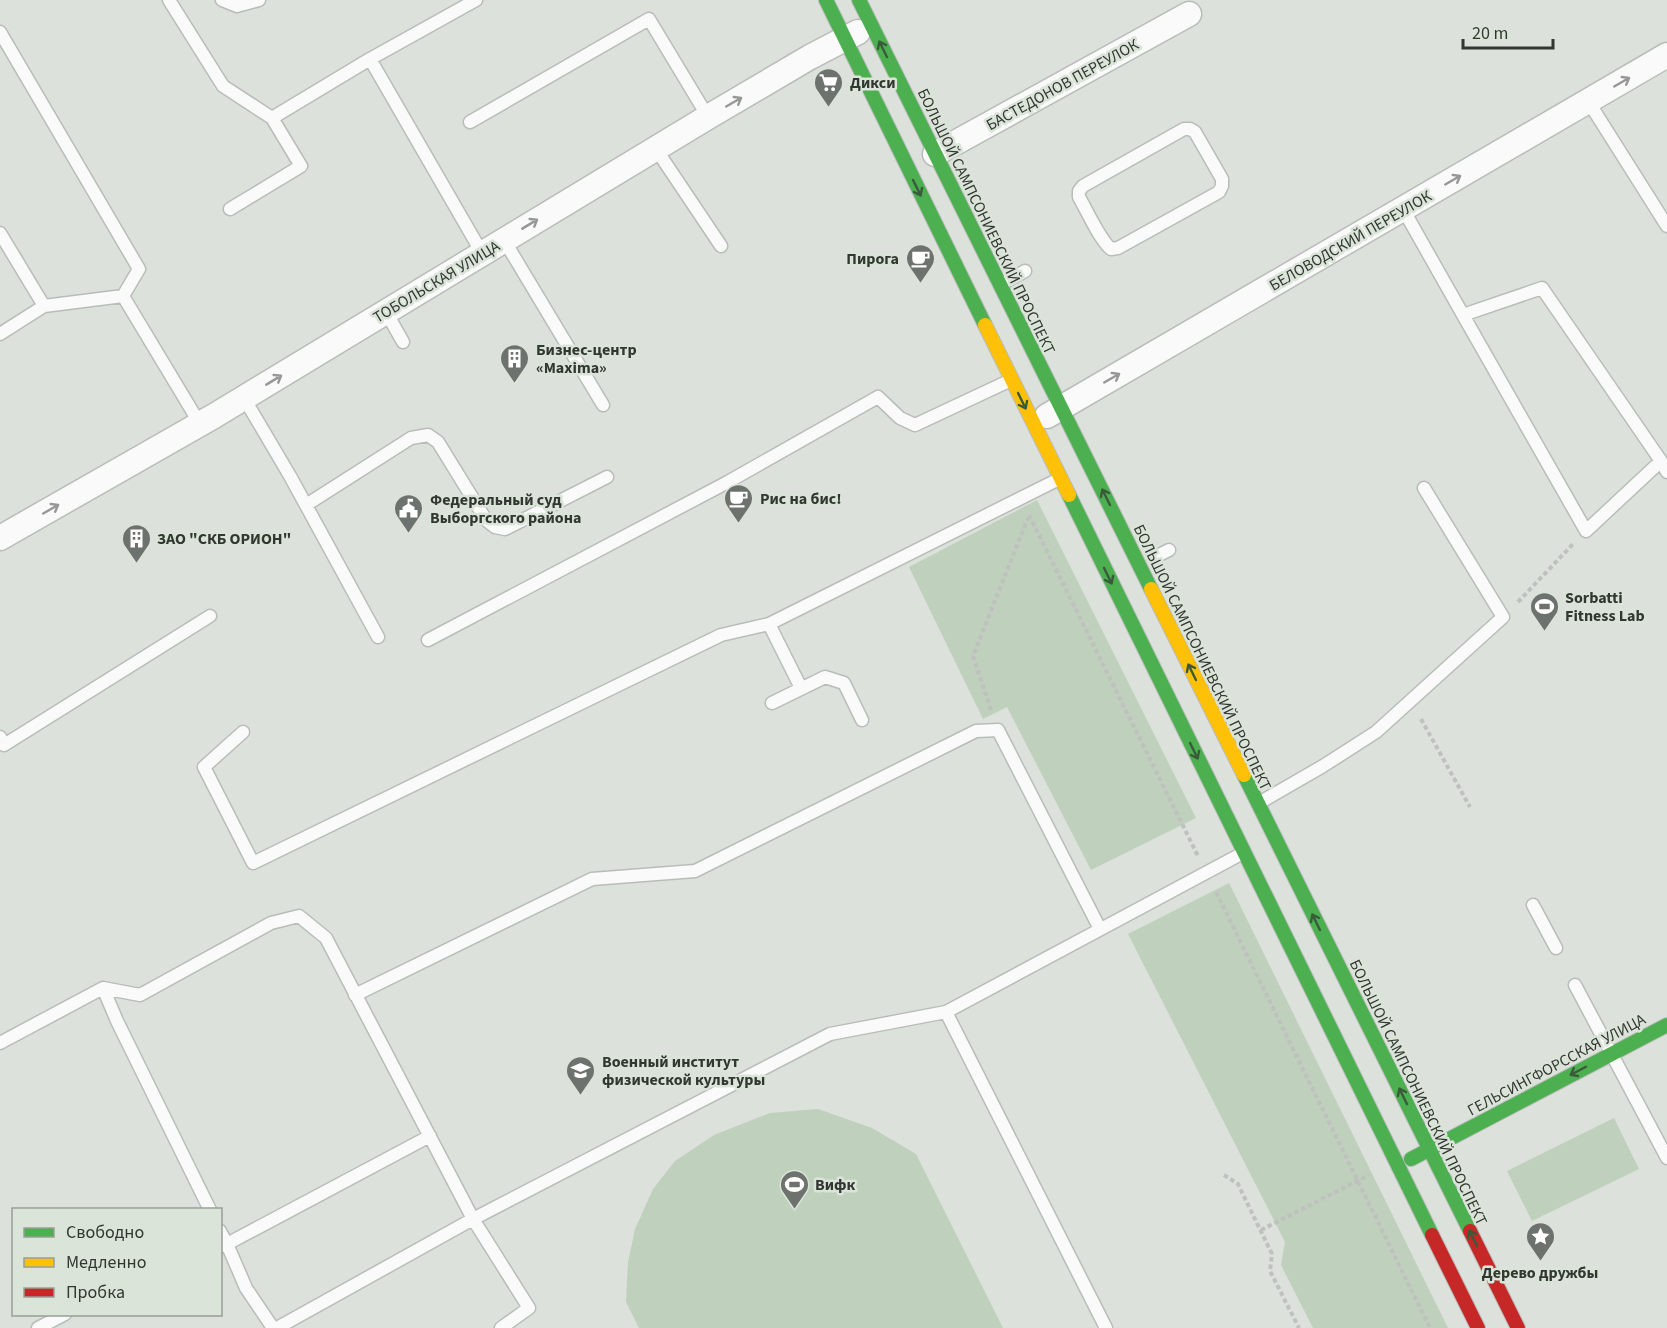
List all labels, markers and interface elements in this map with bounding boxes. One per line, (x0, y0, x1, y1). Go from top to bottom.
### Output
scale bar (1463, 12, 1553, 50)
text: 20 m (1472, 21, 1508, 46)
street label: БАСТЕДОНОВ ПЕРЕУЛОК (982, 33, 1143, 136)
one-way arrow (877, 41, 888, 59)
supermarket icon: Дикси (813, 66, 845, 108)
place label: Дикси (850, 72, 895, 94)
one-way arrow (1613, 75, 1630, 87)
street label: БОЛЬШОЙ САМПСОНИЕВСКИЙ ПРОСПЕКТ (912, 85, 1061, 359)
one-way arrow (725, 96, 742, 108)
one-way arrow (1445, 173, 1462, 185)
one-way arrow (912, 179, 924, 197)
street label: БЕЛОВОДСКИЙ ПЕРЕУЛОК (1265, 185, 1436, 296)
one-way arrow (521, 218, 538, 230)
street label: ТОБОЛЬСКАЯ УЛИЦА (369, 235, 504, 328)
cafe icon: Пирога (904, 242, 936, 284)
place label: Пирога (846, 248, 899, 270)
place label: Бизнес-центр «Maxima» (536, 339, 637, 379)
building icon: Бизнес-центр «Maxima» (499, 342, 531, 384)
one-way arrow (1103, 372, 1120, 384)
one-way arrow (265, 373, 282, 385)
one-way arrow (1016, 391, 1028, 409)
cafe icon: Рис на бис! (723, 482, 755, 524)
place label: Рис на бис! (760, 488, 842, 510)
place label: Федеральный суд Выборгского района (430, 489, 581, 529)
one-way arrow (1099, 489, 1111, 507)
public building icon: Федеральный суд Выборгского района (393, 492, 425, 534)
one-way arrow (42, 503, 59, 515)
street label: БОЛЬШОЙ САМПСОНИЕВСКИЙ ПРОСПЕКТ (1128, 521, 1277, 795)
building icon: ЗАО "СКБ ОРИОН" (120, 522, 152, 564)
place label: ЗАО "СКБ ОРИОН" (157, 528, 291, 550)
one-way arrow (1102, 566, 1114, 584)
place label: Sorbatti Fitness Lab (1565, 587, 1645, 627)
sports icon: Sorbatti Fitness Lab (1528, 590, 1560, 632)
one-way arrow (1186, 663, 1198, 681)
one-way arrow (1188, 742, 1200, 760)
one-way arrow (1310, 913, 1322, 931)
street label: БОЛЬШОЙ САМПСОНИЕВСКИЙ ПРОСПЕКТ (1344, 956, 1493, 1230)
street label: ГЕЛЬСИНГФОРССКАЯ УЛИЦА (1463, 1008, 1650, 1121)
place label: Военный институт физической культуры (602, 1051, 765, 1091)
school or university icon: Военный институт физической культуры (565, 1054, 597, 1096)
one-way arrow (1570, 1065, 1587, 1077)
one-way arrow (1397, 1088, 1408, 1106)
sports icon: Вифк (778, 1168, 810, 1210)
place label: Вифк (815, 1174, 855, 1196)
legend (12, 1208, 222, 1316)
text: Свободно (66, 1220, 144, 1245)
place icon: Дерево дружбы (1524, 1220, 1556, 1262)
one-way arrow (1467, 1229, 1479, 1247)
text: Медленно (66, 1250, 146, 1275)
place label: Дерево дружбы (1482, 1262, 1598, 1284)
text: Пробка (66, 1280, 125, 1305)

